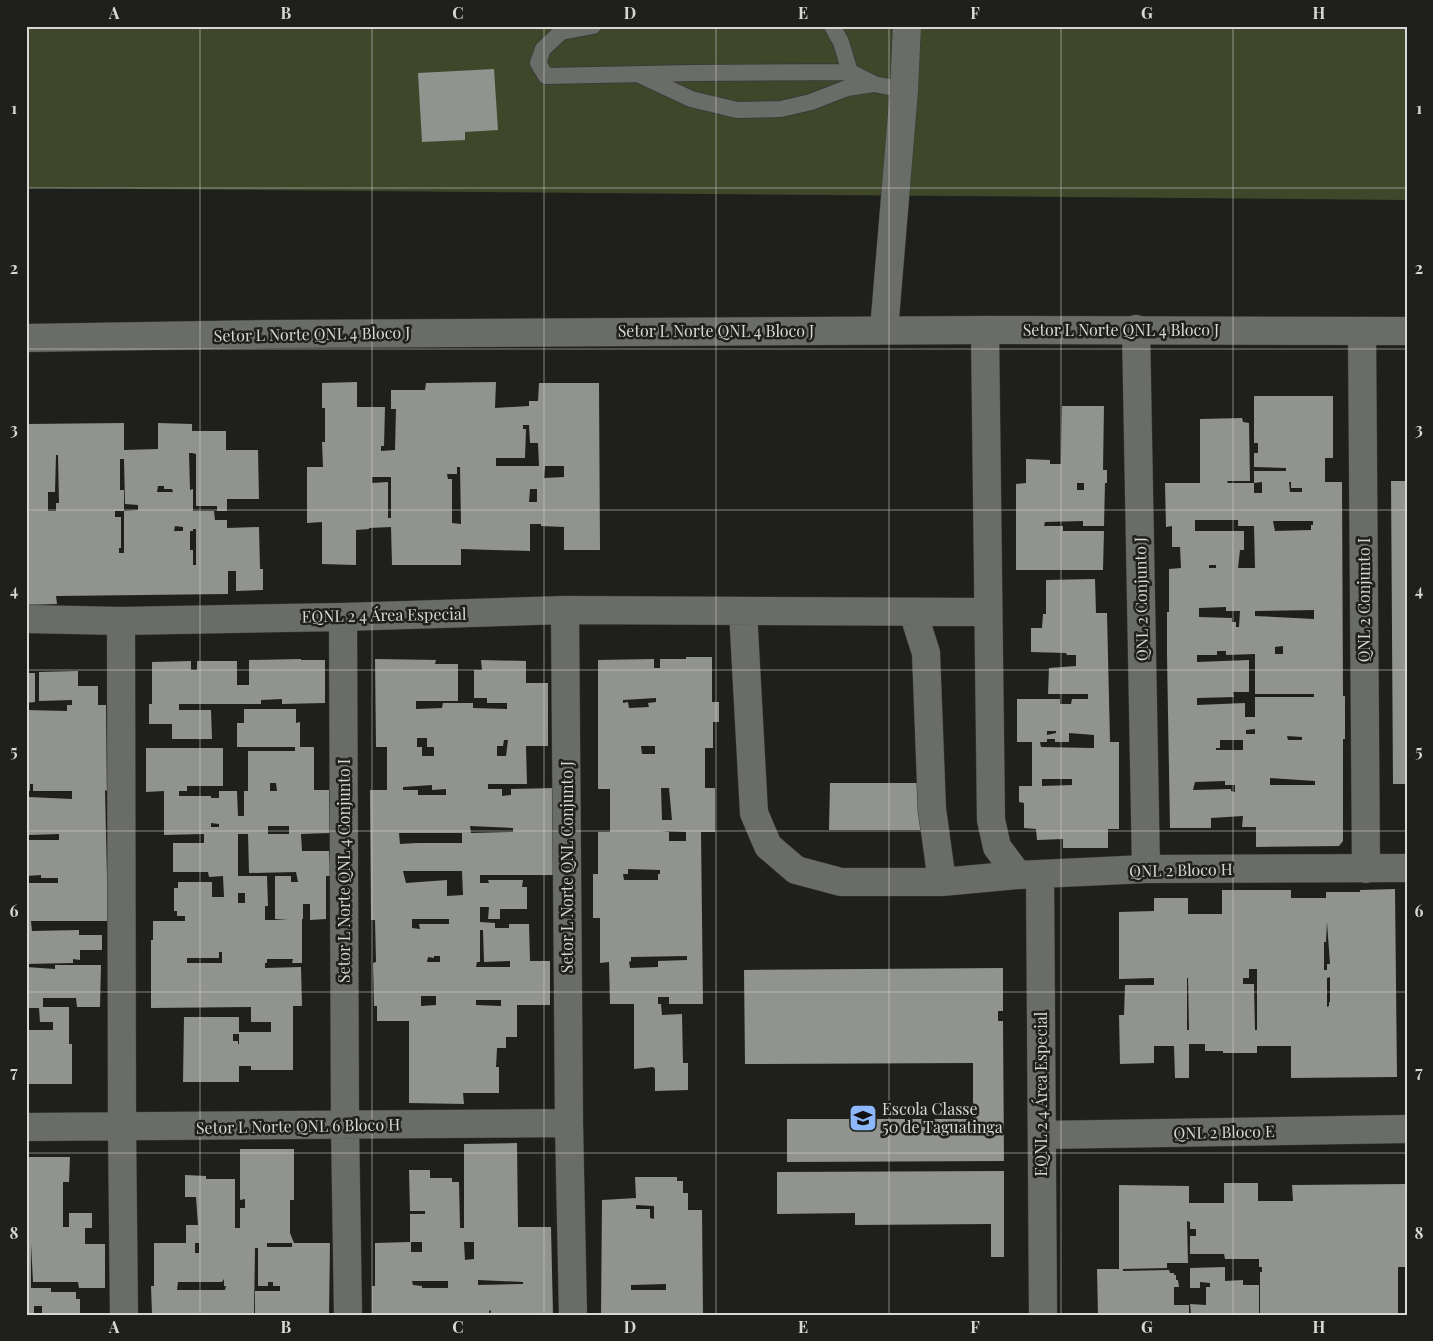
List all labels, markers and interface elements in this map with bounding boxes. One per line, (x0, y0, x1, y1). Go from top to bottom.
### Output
text: A (108, 2, 120, 23)
text: B (281, 2, 292, 23)
text: C (452, 2, 464, 23)
text: D (624, 2, 636, 23)
text: E (798, 2, 808, 23)
text: F (970, 2, 980, 23)
text: G (1141, 2, 1153, 23)
text: H (1313, 2, 1326, 23)
text: 1 (11, 97, 17, 118)
text: 1 (1416, 97, 1422, 118)
text: 2 (10, 257, 18, 278)
text: 2 (1415, 257, 1423, 278)
street label: Setor L Norte QNL 4 Bloco J (1023, 319, 1219, 340)
street label: Setor L Norte QNL 4 Bloco J (618, 320, 814, 341)
street label: Setor L Norte QNL 4 Bloco J (213, 321, 411, 346)
text: 3 (10, 418, 18, 439)
text: 3 (1415, 418, 1423, 439)
street label: QNL 2 Conjunto J (1129, 537, 1152, 661)
street label: QNL 2 Conjunto I (1353, 538, 1374, 662)
text: 4 (10, 579, 18, 600)
text: 4 (1415, 579, 1423, 600)
street label: EQNL 2 4 Área Especial (301, 603, 467, 626)
text: 5 (10, 740, 18, 761)
text: 5 (1415, 740, 1423, 761)
street label: Setor L Norte QNL 4 Conjunto I (333, 759, 354, 983)
street label: Setor L Norte QNL Conjunto J (556, 761, 577, 973)
street label: QNL 2 Bloco H (1129, 858, 1233, 881)
text: 6 (10, 900, 19, 921)
text: 6 (1415, 900, 1424, 921)
street label: EQNL 2 4 Área Especial (1030, 1011, 1051, 1176)
text: 7 (10, 1061, 18, 1082)
text: 7 (1415, 1061, 1423, 1082)
place label: Escola Classe 50 de Taguatinga (882, 1098, 1003, 1137)
school or university icon: Escola Classe 50 de Taguatinga (848, 1103, 878, 1133)
street label: Setor L Norte QNL 6 Bloco H (196, 1113, 400, 1138)
street label: QNL 2 Bloco E (1173, 1120, 1275, 1143)
text: 8 (10, 1222, 19, 1243)
text: 8 (1415, 1222, 1424, 1243)
text: A (108, 1316, 120, 1337)
text: B (281, 1316, 292, 1337)
text: C (452, 1316, 464, 1337)
text: D (624, 1316, 636, 1337)
text: E (798, 1316, 808, 1337)
text: F (970, 1316, 980, 1337)
text: G (1141, 1316, 1153, 1337)
text: H (1313, 1316, 1326, 1337)

